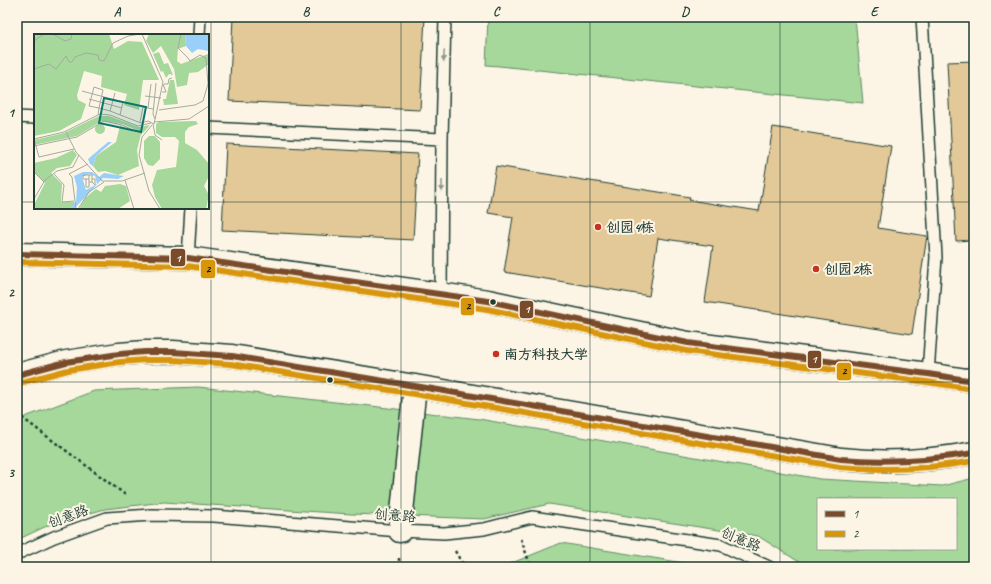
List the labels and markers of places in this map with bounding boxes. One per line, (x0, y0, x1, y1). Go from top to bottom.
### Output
place label: 创园4栋 (606, 219, 654, 236)
marker: 创园4栋 (593, 222, 603, 232)
place label: 创园2栋 (824, 261, 872, 278)
marker: 创园2栋 (811, 264, 821, 274)
unlabelled marker (488, 297, 498, 307)
place label: 南方科技大学 (504, 346, 588, 363)
marker: 南方科技大学 (491, 349, 501, 359)
unlabelled marker (325, 375, 335, 385)

